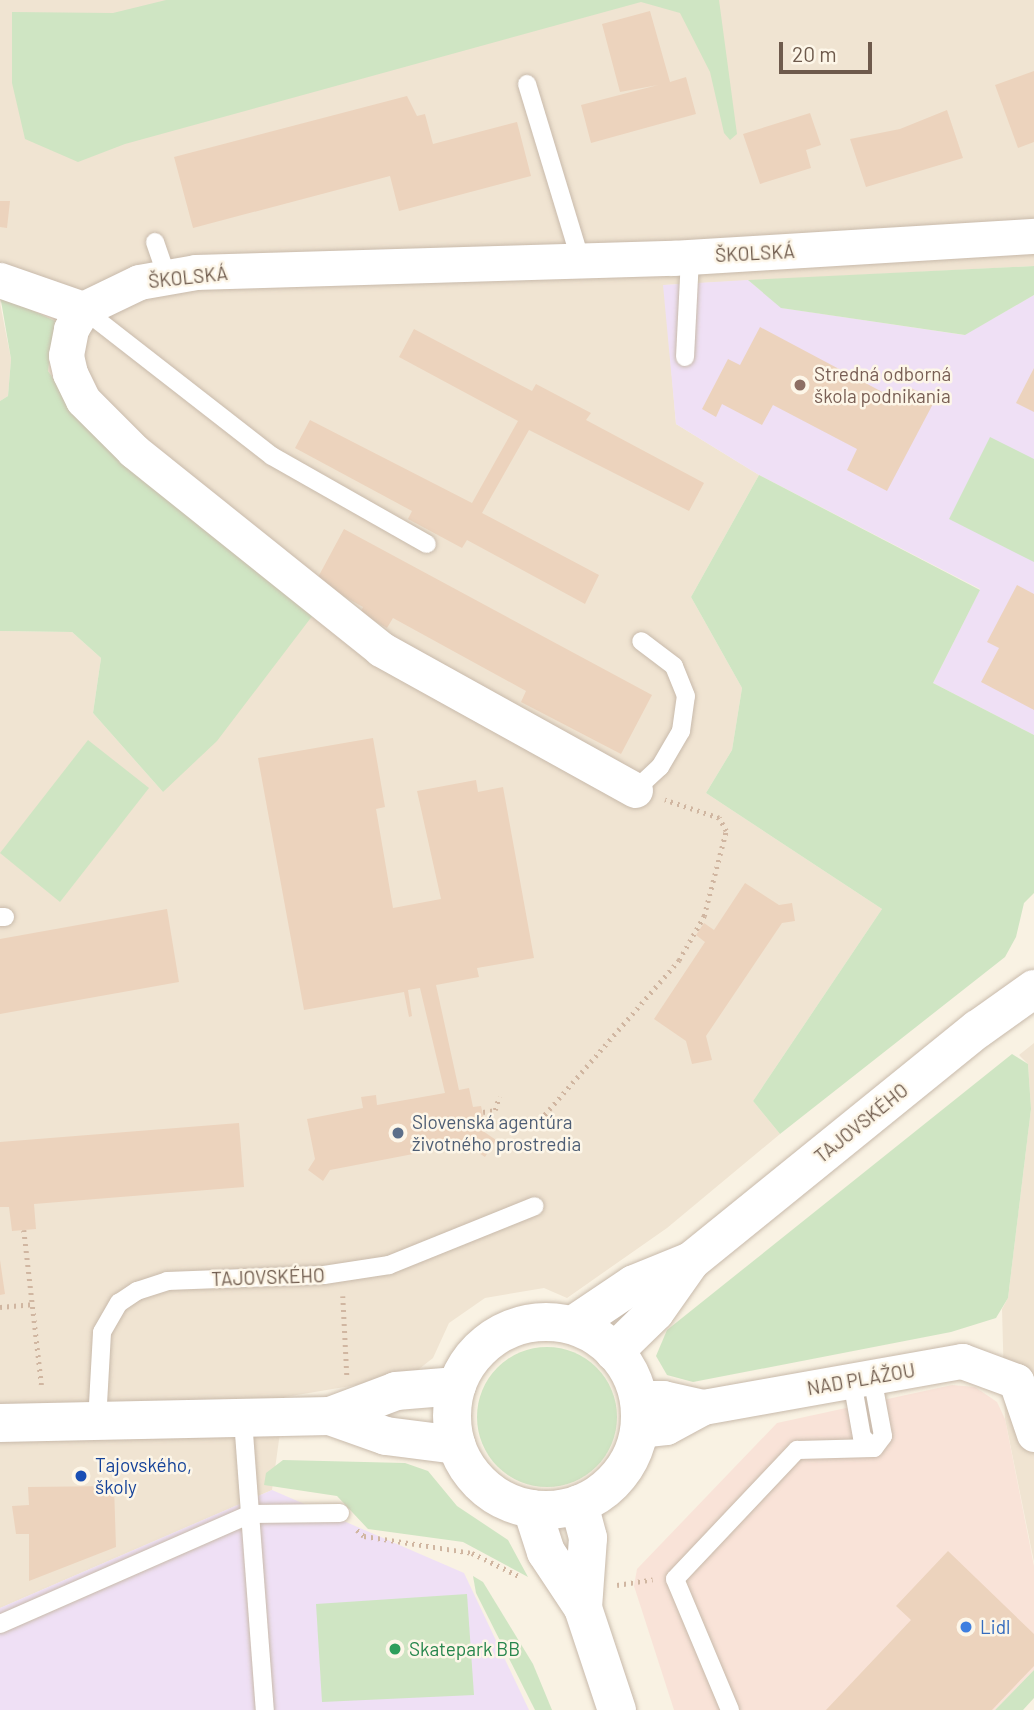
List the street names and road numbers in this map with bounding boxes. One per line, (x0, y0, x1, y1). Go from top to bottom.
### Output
street label: ŠKOLSKÁ (715, 240, 795, 266)
street label: ŠKOLSKÁ (147, 261, 229, 293)
street label: TAJOVSKÉHO (810, 1078, 912, 1168)
street label: TAJOVSKÉHO (211, 1264, 325, 1290)
street label: NAD PLÁŽOU (805, 1358, 917, 1400)

